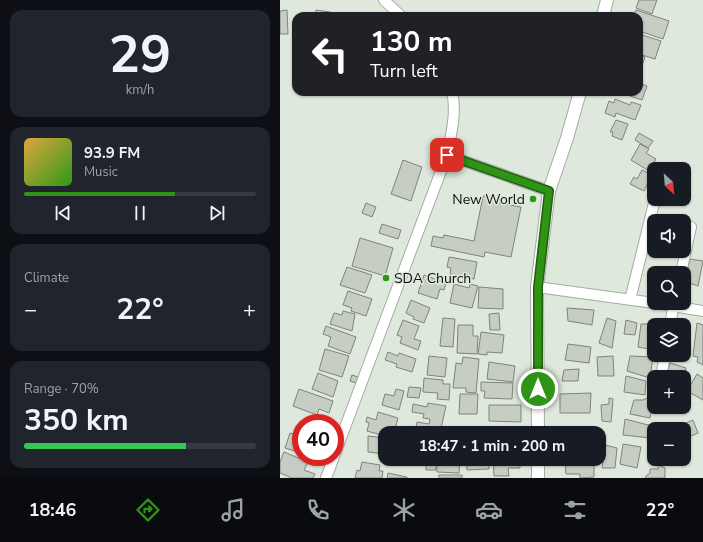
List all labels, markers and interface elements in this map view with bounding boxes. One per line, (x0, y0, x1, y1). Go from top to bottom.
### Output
text: 29 (109, 19, 171, 90)
text: 130 m (370, 23, 453, 61)
icon: left (304, 28, 356, 80)
text: Turn left (370, 59, 438, 83)
text: km/h (126, 81, 154, 99)
pin (430, 138, 464, 172)
text: 93.9 FM (84, 143, 140, 163)
icon: arrive (436, 144, 458, 166)
north arrow (647, 162, 691, 206)
map controls (647, 162, 691, 466)
text: Music (84, 163, 118, 181)
place label: New World (452, 190, 525, 209)
marker: New World (528, 194, 538, 204)
icon: previous (52, 202, 74, 224)
icon: pause (129, 202, 151, 224)
icon: next (206, 202, 228, 224)
button: sound (647, 214, 691, 258)
button: search (647, 266, 691, 310)
text: Climate (24, 269, 69, 287)
place label: SDA Church (394, 269, 471, 288)
marker: SDA Church (381, 273, 391, 283)
text: 22° (116, 289, 164, 330)
text: − (24, 295, 37, 325)
text: + (243, 295, 256, 325)
button: layers (647, 318, 691, 362)
position arrow (517, 368, 559, 410)
button: + (647, 370, 691, 414)
text: Range · 70% (24, 380, 99, 398)
text: 350 km (24, 400, 129, 441)
speed limit sign: 40 (292, 414, 344, 466)
button: − (647, 422, 691, 466)
text: 18:47 · 1 min · 200 m (419, 436, 565, 456)
icon: directions (134, 496, 162, 524)
icon: music (219, 496, 247, 524)
icon: phone (304, 496, 332, 524)
icon: climate (390, 496, 418, 524)
icon: car (475, 496, 503, 524)
icon: filters (561, 496, 589, 524)
text: 18:46 (29, 498, 76, 522)
text: 22° (646, 498, 674, 522)

